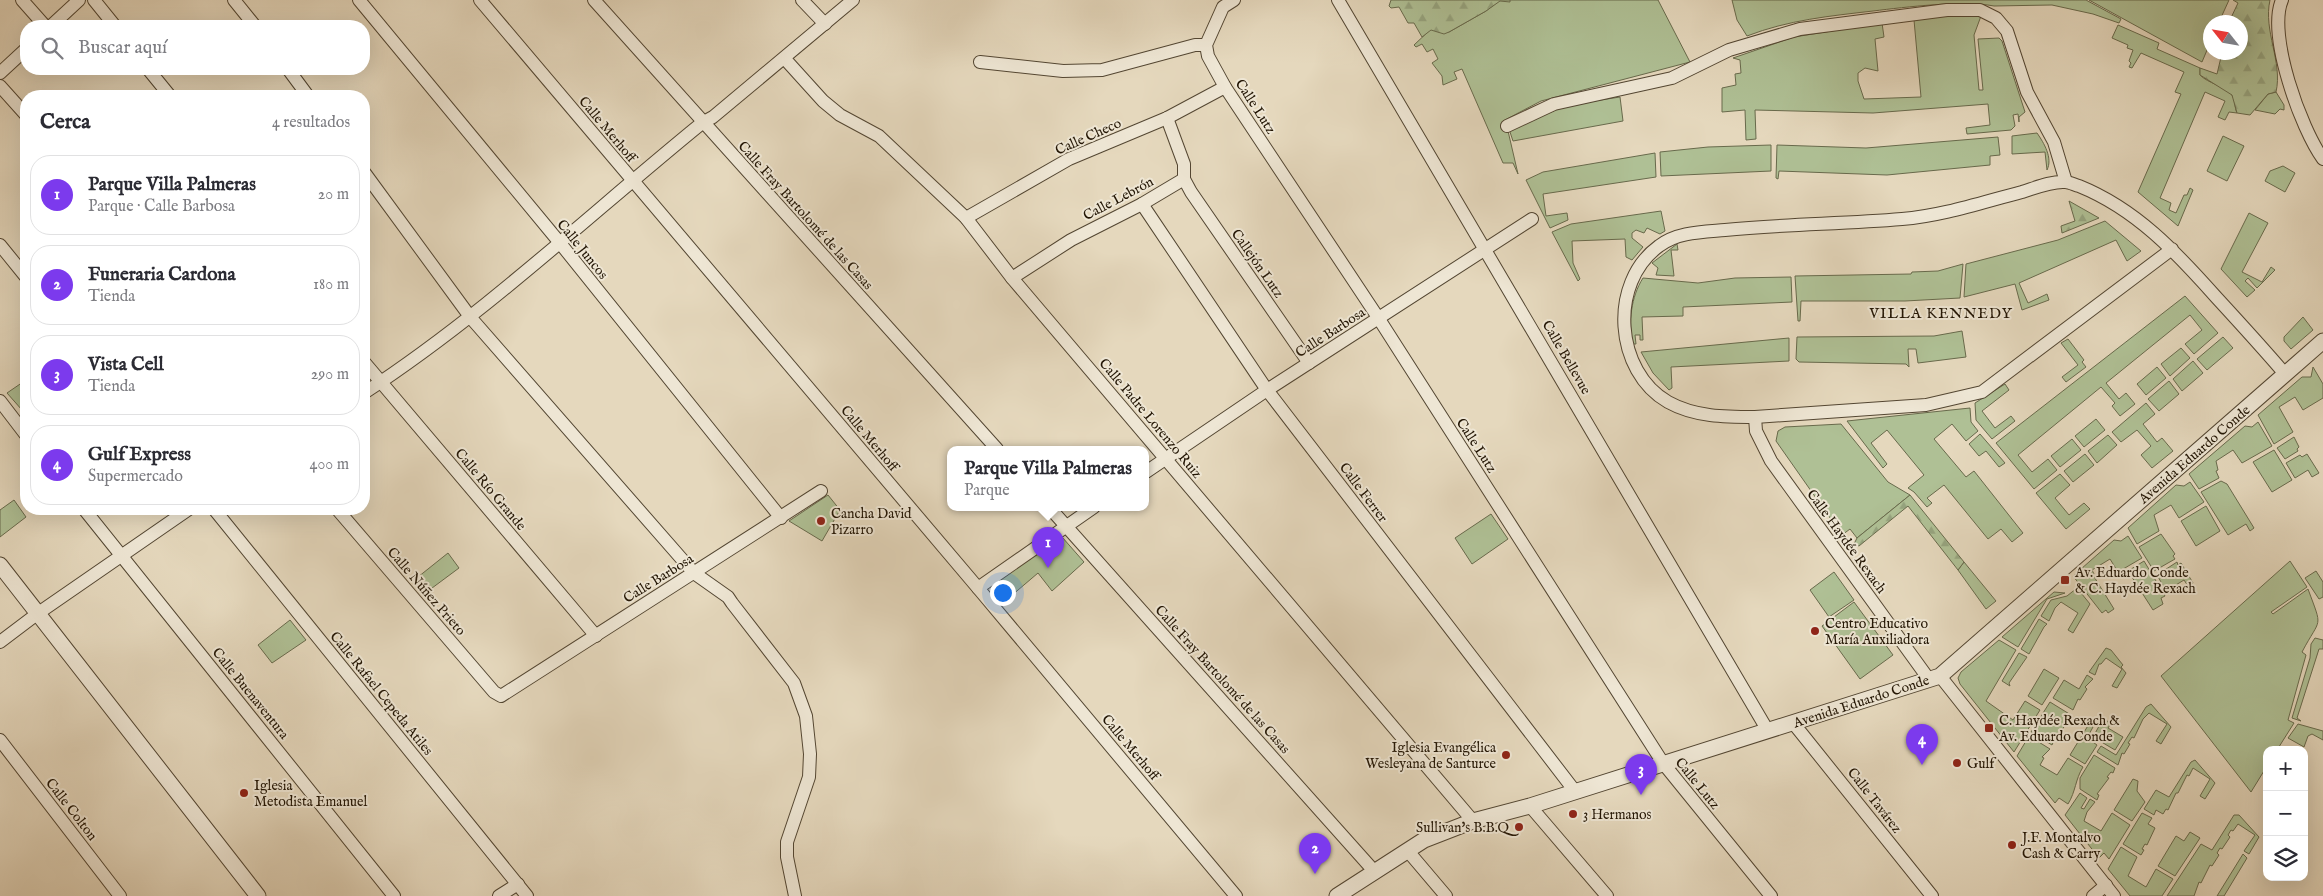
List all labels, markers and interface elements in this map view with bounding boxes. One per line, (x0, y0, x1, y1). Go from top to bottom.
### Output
north arrow (2203, 15, 2248, 60)
search box (20, 20, 370, 75)
icon: search (38, 34, 66, 62)
text: Buscar aquí (78, 36, 167, 60)
street label: Calle Lutz (1231, 76, 1280, 138)
street label: Calle Merhoff (574, 93, 641, 168)
text: Cerca (40, 109, 90, 136)
text: 4 resultados (272, 113, 350, 133)
street label: Calle Checo (1053, 114, 1125, 159)
street label: Calle Fray Bartolomé de las Casas (734, 138, 877, 294)
text: Parque Villa Palmeras (88, 173, 256, 197)
street label: Calle Lebrón (1080, 173, 1157, 225)
text: 1 (54, 185, 60, 205)
text: 20 m (318, 185, 349, 205)
text: Parque · Calle Barbosa (88, 197, 235, 217)
street label: Calle Juncos (553, 216, 612, 283)
street label: Callejón Lutz (1227, 226, 1288, 302)
text: Funeraria Cardona (88, 263, 236, 287)
text: 2 (53, 275, 61, 295)
text: 180 m (313, 275, 349, 295)
text: Tienda (88, 287, 135, 307)
street label: Calle Barbosa (1292, 303, 1370, 362)
district label: VILLA KENNEDY (1868, 304, 2013, 323)
street label: Calle Bellevue (1538, 317, 1595, 398)
text: Vista Cell (88, 353, 164, 377)
street label: Calle Padre Lorenzo Ruiz (1095, 355, 1206, 483)
text: 3 (54, 365, 60, 385)
text: 290 m (311, 365, 349, 385)
text: Tienda (88, 377, 135, 397)
street label: Avenida Eduardo Conde (2134, 401, 2255, 509)
street label: Calle Merhoff (836, 402, 903, 477)
street label: Calle Lutz (1452, 415, 1501, 477)
text: Gulf Express (88, 443, 191, 467)
street label: Calle Río Grande (451, 445, 530, 535)
popup (947, 446, 1149, 511)
text: 4 (53, 455, 61, 475)
text: 400 m (310, 455, 349, 475)
text: Parque Villa Palmeras (964, 457, 1132, 481)
street label: Calle Ferrer (1335, 459, 1392, 526)
text: Supermercado (88, 467, 183, 487)
text: Parque (964, 481, 1010, 501)
street label: Calle Haydée Rexach (1802, 486, 1890, 598)
place label: Cancha David Pizarro (831, 505, 912, 539)
marker: Cancha David Pizarro (815, 515, 827, 527)
pin: 1 (1032, 527, 1064, 568)
street label: Calle Núñez Prieto (383, 544, 470, 640)
street label: Calle Barbosa (620, 550, 698, 608)
place label: Av. Eduardo Conde & C. Haydée Rexach (2074, 564, 2196, 598)
marker: Av. Eduardo Conde & C. Haydée Rexach (2059, 574, 2071, 586)
your location (990, 580, 1016, 606)
street label: Calle Fray Bartolomé de las Casas (1151, 602, 1294, 758)
place label: Centro Educativo María Auxiliadora (1825, 615, 1930, 649)
marker: Centro Educativo María Auxiliadora (1809, 625, 1821, 637)
street label: Calle Rafael Cepeda Atiles (326, 628, 437, 759)
street label: Calle Buenaventura (208, 644, 293, 744)
street label: Avenida Eduardo Conde (1790, 671, 1932, 733)
street label: Calle Merhoff (1097, 711, 1164, 786)
place label: C. Haydée Rexach & Av. Eduardo Conde (1998, 712, 2120, 746)
marker: C. Haydée Rexach & Av. Eduardo Conde (1983, 722, 1995, 734)
pin: 4 (1906, 724, 1938, 765)
place label: Iglesia Evangélica Wesleyana de Santurce (1365, 739, 1497, 773)
map controls (2263, 746, 2308, 881)
button: + (2263, 746, 2308, 791)
marker: Iglesia Evangélica Wesleyana de Santurce (1500, 749, 1512, 761)
pin: 3 (1625, 754, 1657, 795)
street label: Calle Lutz (1671, 754, 1724, 814)
place label: Gulf (1967, 755, 1997, 773)
marker: Gulf (1951, 757, 1963, 769)
street label: Calle Tavárez (1843, 764, 1906, 837)
street label: Calle Colton (41, 775, 101, 845)
place label: Iglesia Metodista Emanuel (254, 777, 367, 811)
marker: Iglesia Metodista Emanuel (238, 787, 250, 799)
button: − (2263, 791, 2308, 836)
place label: 3 Hermanos (1583, 806, 1652, 824)
marker: 3 Hermanos (1567, 808, 1579, 820)
place label: Sullivan's B.B.Q (1416, 819, 1520, 837)
marker: Sullivan's B.B.Q (1513, 821, 1525, 833)
place label: J.F. Montalvo Cash & Carry (2020, 829, 2101, 863)
pin: 2 (1299, 833, 1331, 874)
button: layers (2263, 836, 2308, 881)
marker: J.F. Montalvo Cash & Carry (2006, 839, 2018, 851)

